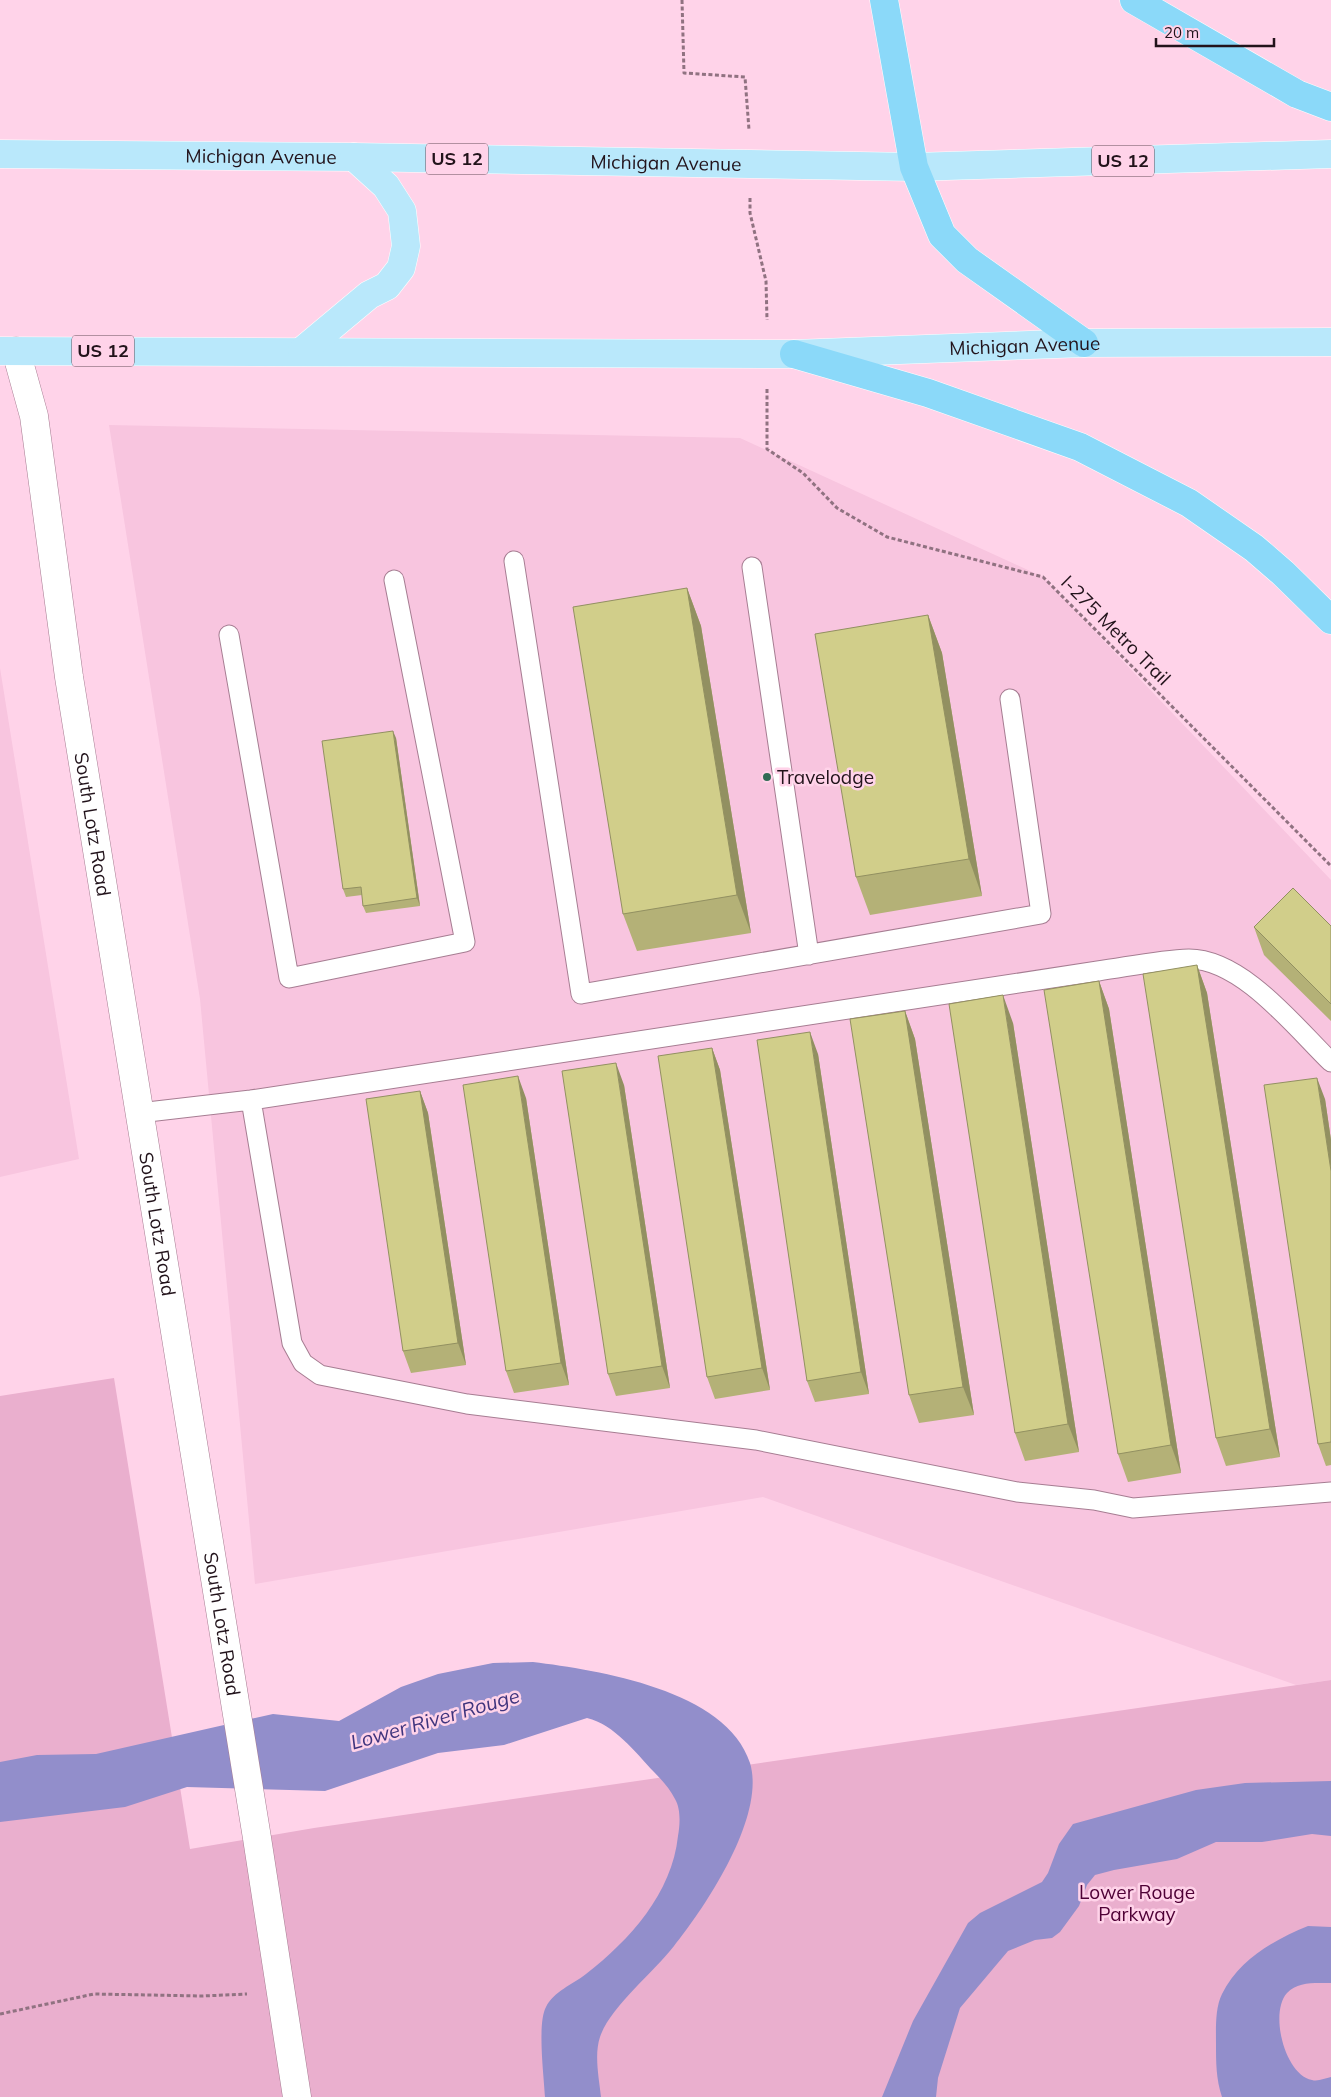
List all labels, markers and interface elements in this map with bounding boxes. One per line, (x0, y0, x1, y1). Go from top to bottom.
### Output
scale bar (1156, 15, 1274, 47)
text: 20 m (1164, 23, 1199, 42)
street label: Michigan Avenue (185, 144, 337, 169)
road number: US 12 (426, 144, 488, 174)
road number: US 12 (1092, 146, 1154, 177)
street label: Michigan Avenue (590, 149, 742, 176)
street label: Michigan Avenue (949, 331, 1100, 360)
road number: US 12 (72, 336, 134, 366)
street label: I-275 Metro Trail (1056, 570, 1176, 690)
street label: South Lotz Road (69, 751, 116, 898)
place label: Travelodge (777, 765, 874, 789)
marker: Travelodge (761, 771, 773, 783)
street label: South Lotz Road (134, 1150, 181, 1298)
street label: South Lotz Road (199, 1550, 246, 1698)
water label: Lower River Rouge (347, 1682, 522, 1755)
park label: Lower Rouge Parkway (1079, 1880, 1195, 1926)

